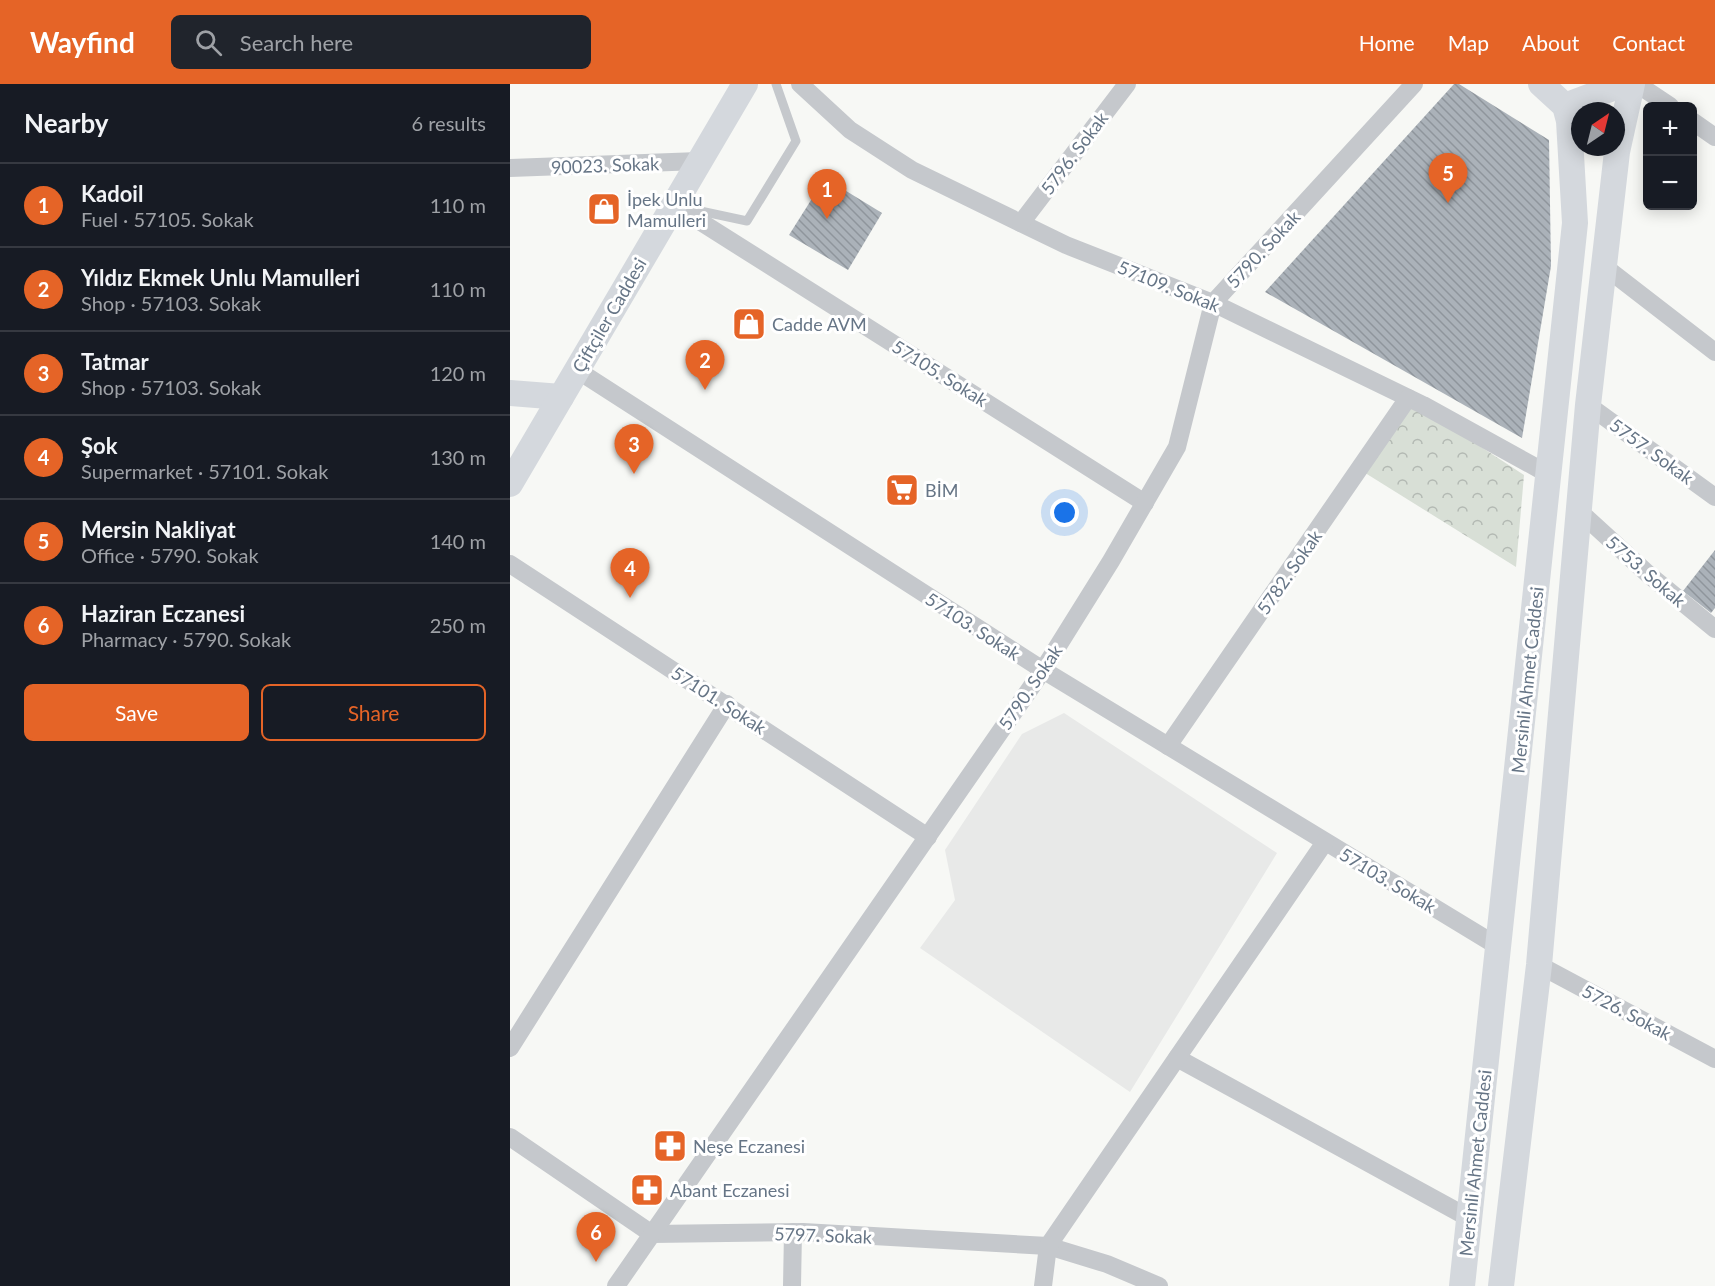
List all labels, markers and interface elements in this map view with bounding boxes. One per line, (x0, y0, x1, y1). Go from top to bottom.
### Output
search box (171, 15, 591, 69)
text: Wayfind (30, 25, 135, 59)
icon: search (192, 26, 225, 59)
text: Search here (240, 29, 353, 56)
text: Home (1359, 30, 1415, 55)
text: Map (1448, 30, 1489, 55)
text: About (1522, 30, 1579, 55)
text: Contact (1612, 30, 1685, 55)
north arrow (1571, 102, 1625, 156)
map controls (1643, 102, 1697, 210)
button: + (1643, 102, 1697, 156)
text: Nearby (24, 107, 109, 139)
street label: 5796. Sokak (1036, 107, 1113, 199)
text: 6 results (411, 111, 486, 135)
street label: 90023. Sokak (551, 152, 660, 178)
pin: 5 (1428, 154, 1468, 203)
button: − (1643, 156, 1697, 210)
pin: 1 (808, 170, 846, 219)
text: Kadoil (81, 180, 143, 207)
place label: İpek Unlu Mamulleri (627, 188, 706, 231)
shop icon: İpek Unlu Mamulleri (586, 191, 622, 227)
text: 1 (38, 193, 49, 217)
text: 110 m (430, 193, 486, 217)
street label: 5790. Sokak (1222, 205, 1305, 292)
text: Fuel · 57105. Sokak (81, 207, 254, 231)
street label: Çiftçiler Caddesi (567, 254, 651, 376)
street label: 57109. Sokak (1115, 256, 1224, 317)
text: Yıldız Ekmek Unlu Mamulleri (81, 264, 360, 291)
text: 2 (38, 277, 49, 301)
text: 110 m (430, 277, 486, 301)
text: Shop · 57103. Sokak (81, 291, 261, 315)
shop icon: Cadde AVM (731, 306, 767, 342)
place label: Cadde AVM (772, 313, 867, 335)
street label: 57105. Sokak (888, 335, 992, 411)
pin: 2 (686, 340, 724, 390)
text: Tatmar (81, 348, 149, 375)
text: 3 (38, 361, 49, 385)
text: 120 m (430, 361, 486, 385)
text: Shop · 57103. Sokak (81, 375, 261, 399)
street label: 5757. Sokak (1606, 413, 1699, 489)
pin: 3 (614, 424, 654, 474)
text: Şok (81, 432, 117, 459)
text: 4 (38, 445, 49, 469)
text: 130 m (430, 445, 486, 469)
text: Supermarket · 57101. Sokak (81, 459, 328, 483)
supermarket icon: BİM (884, 472, 920, 508)
place label: BİM (925, 479, 958, 501)
your location (1050, 498, 1079, 527)
text: Mersin Nakliyat (81, 516, 236, 543)
street label: 5782. Sokak (1252, 525, 1327, 618)
text: 5 (38, 529, 49, 553)
text: 140 m (430, 529, 486, 553)
street label: 5753. Sokak (1602, 531, 1691, 612)
text: Office · 5790. Sokak (81, 543, 259, 567)
pin: 4 (610, 548, 650, 598)
street label: Mersinli Ahmet Caddesi (1506, 586, 1548, 774)
street label: 57103. Sokak (922, 587, 1025, 665)
text: Haziran Eczanesi (81, 600, 245, 627)
text: 6 (38, 613, 49, 637)
text: 250 m (430, 613, 486, 637)
text: Pharmacy · 5790. Sokak (81, 627, 291, 651)
street label: 5790. Sokak (994, 640, 1067, 734)
street label: 57101. Sokak (668, 661, 771, 739)
button: Save (24, 684, 249, 741)
button: Share (261, 684, 486, 741)
street label: 57103. Sokak (1336, 843, 1441, 918)
street label: 5726. Sokak (1579, 979, 1676, 1045)
street label: Mersinli Ahmet Caddesi (1454, 1069, 1496, 1257)
pharmacy icon: Neşe Eczanesi (652, 1128, 688, 1164)
place label: Neşe Eczanesi (693, 1135, 805, 1157)
pharmacy icon: Abant Eczanesi (629, 1172, 665, 1208)
place label: Abant Eczanesi (670, 1179, 789, 1201)
pin: 6 (576, 1212, 616, 1262)
street label: 5797. Sokak (774, 1222, 873, 1248)

